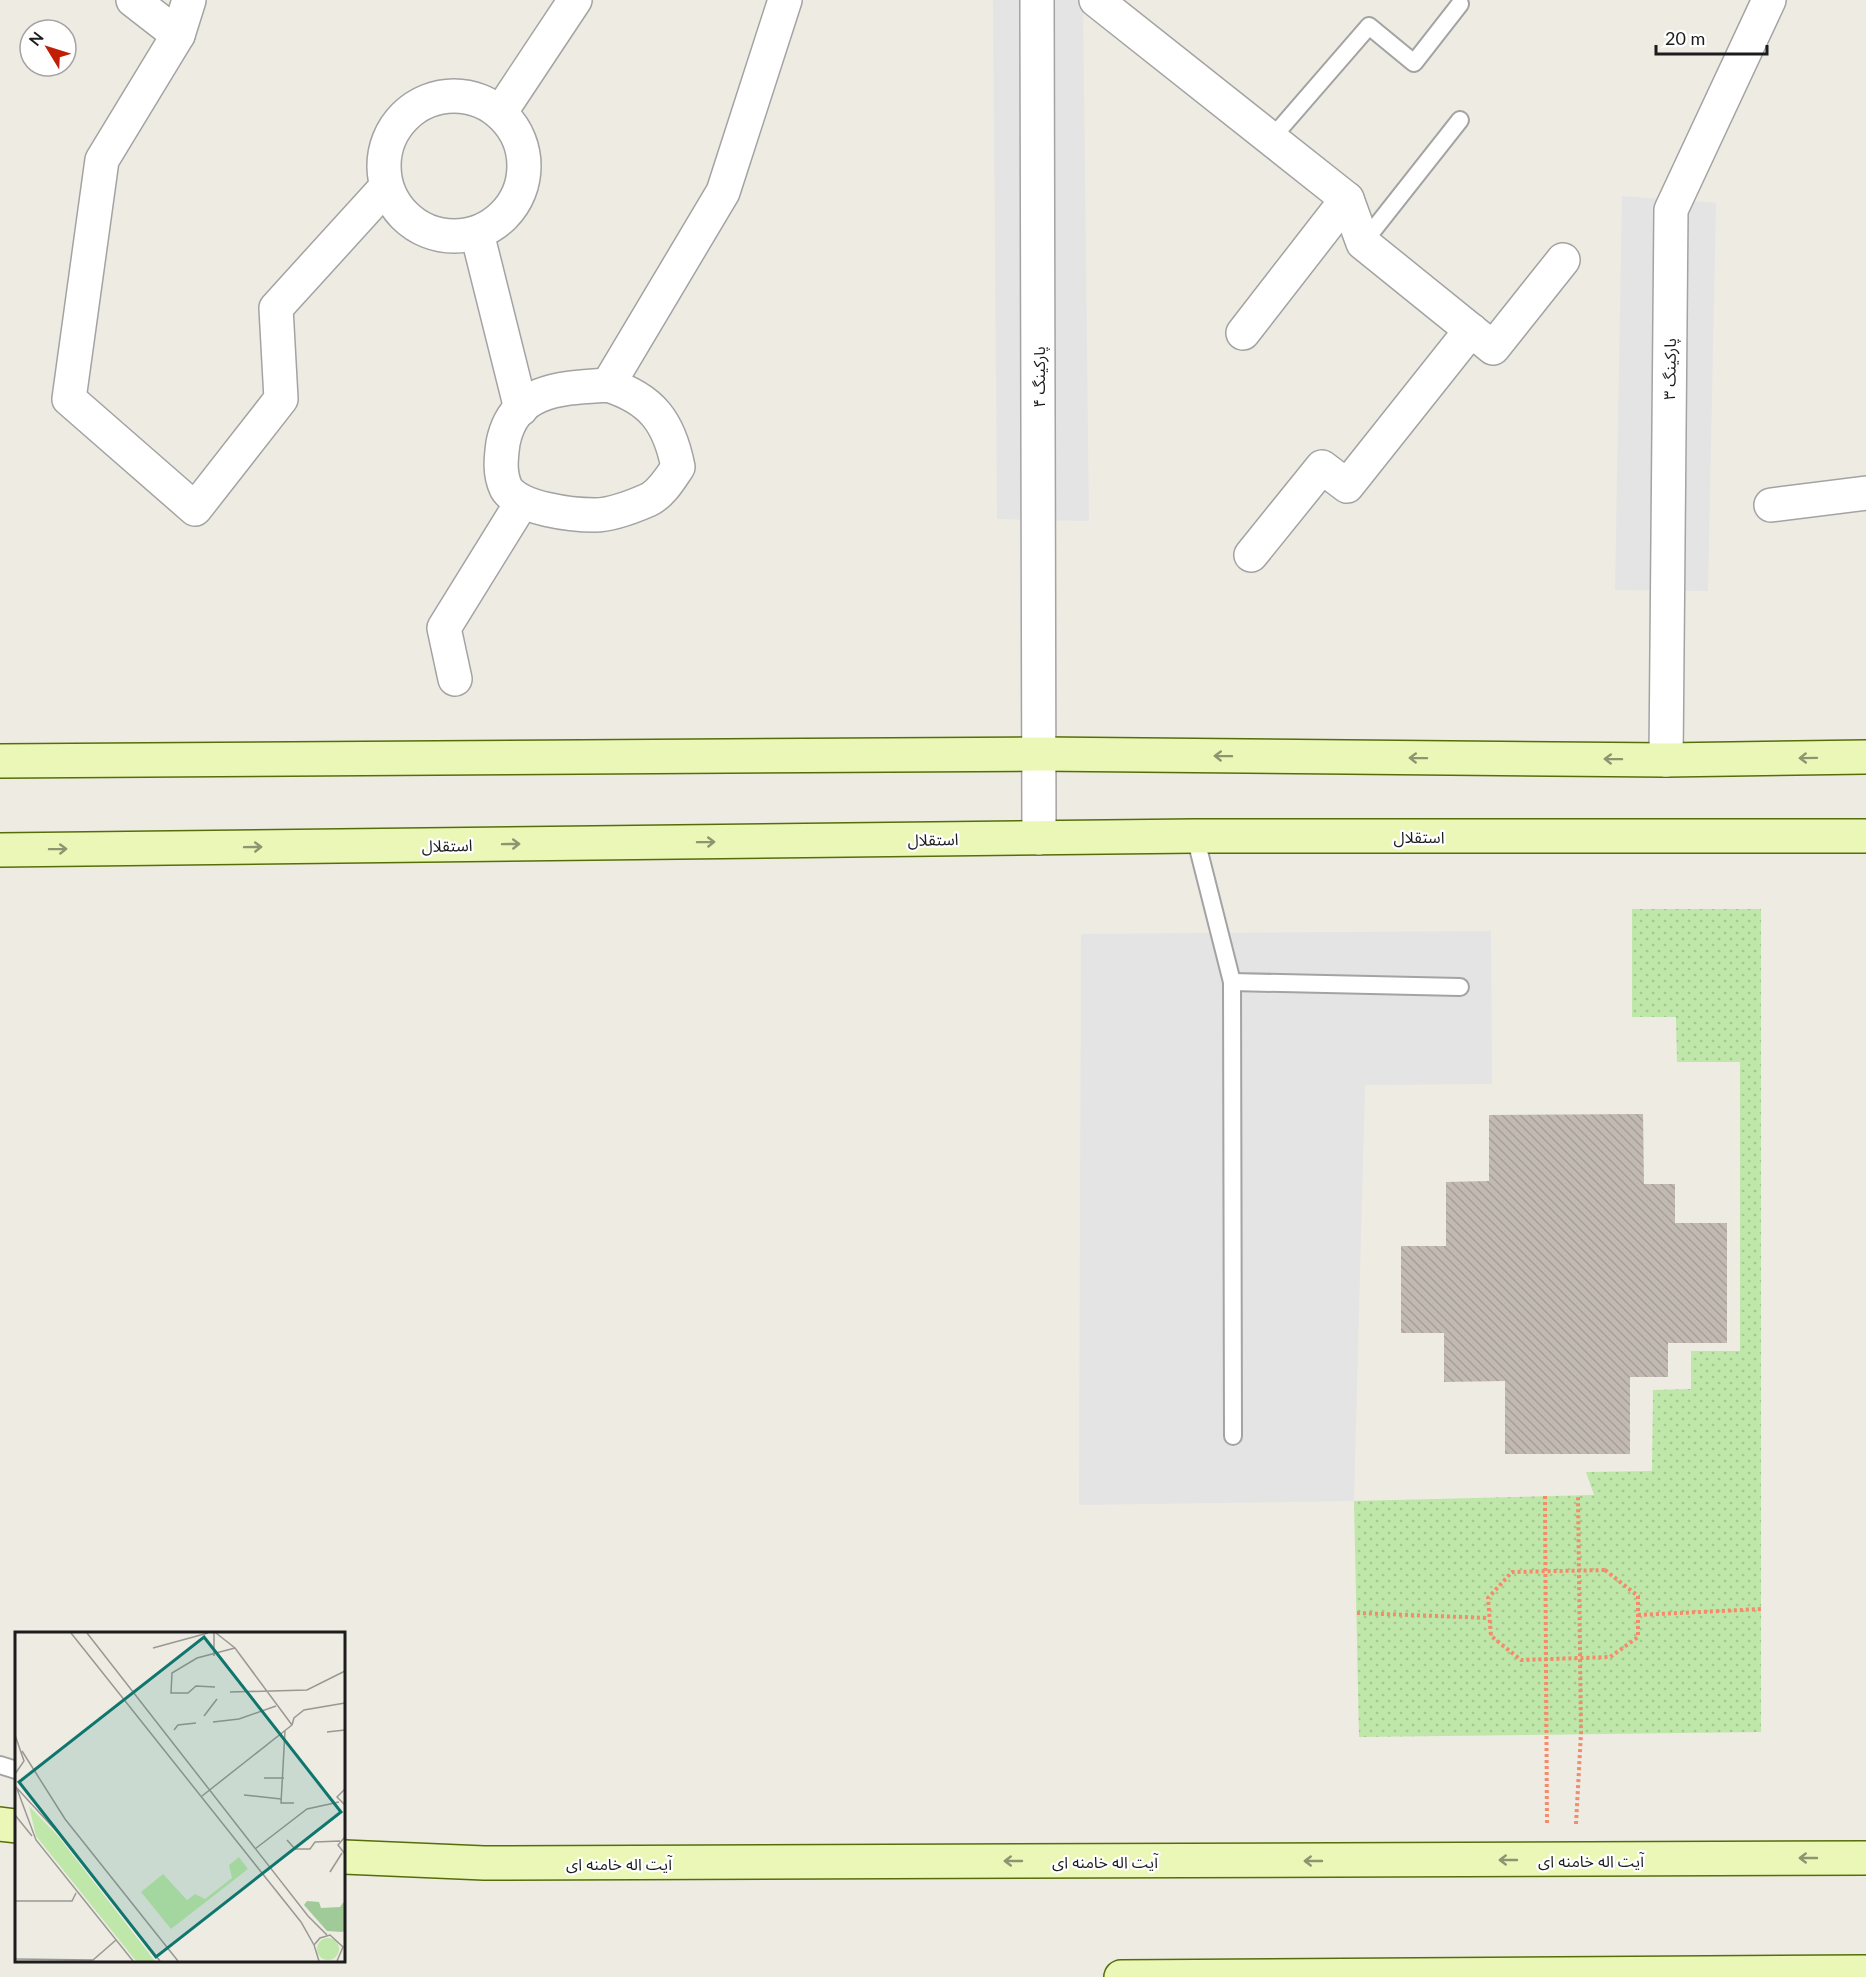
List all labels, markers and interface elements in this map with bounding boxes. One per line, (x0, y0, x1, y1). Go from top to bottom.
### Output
north arrow (18, 18, 78, 78)
scale bar (1656, 18, 1767, 56)
text: 20 m (1665, 27, 1705, 49)
text: N (25, 28, 47, 49)
street label: پارکینگ ۳ (1659, 338, 1681, 400)
street label: پارکینگ ۴ (1029, 346, 1050, 408)
one-way arrow (1213, 750, 1233, 762)
one-way arrow (1408, 752, 1428, 764)
one-way arrow (1798, 752, 1818, 764)
one-way arrow (1603, 754, 1623, 765)
street label: استقلال (1394, 827, 1444, 848)
street label: استقلال (907, 829, 959, 851)
street label: استقلال (421, 835, 473, 857)
one-way arrow (696, 836, 716, 848)
one-way arrow (501, 838, 521, 850)
one-way arrow (243, 841, 263, 853)
one-way arrow (48, 843, 68, 855)
inset map (15, 1632, 345, 1962)
street label: آیت اله خامنه ای (1538, 1851, 1645, 1871)
street label: آیت اله خامنه ای (1052, 1852, 1159, 1872)
one-way arrow (1798, 1852, 1818, 1864)
street label: آیت اله خامنه ای (566, 1854, 673, 1874)
one-way arrow (1498, 1854, 1518, 1866)
one-way arrow (1003, 1855, 1023, 1867)
one-way arrow (1303, 1855, 1323, 1867)

